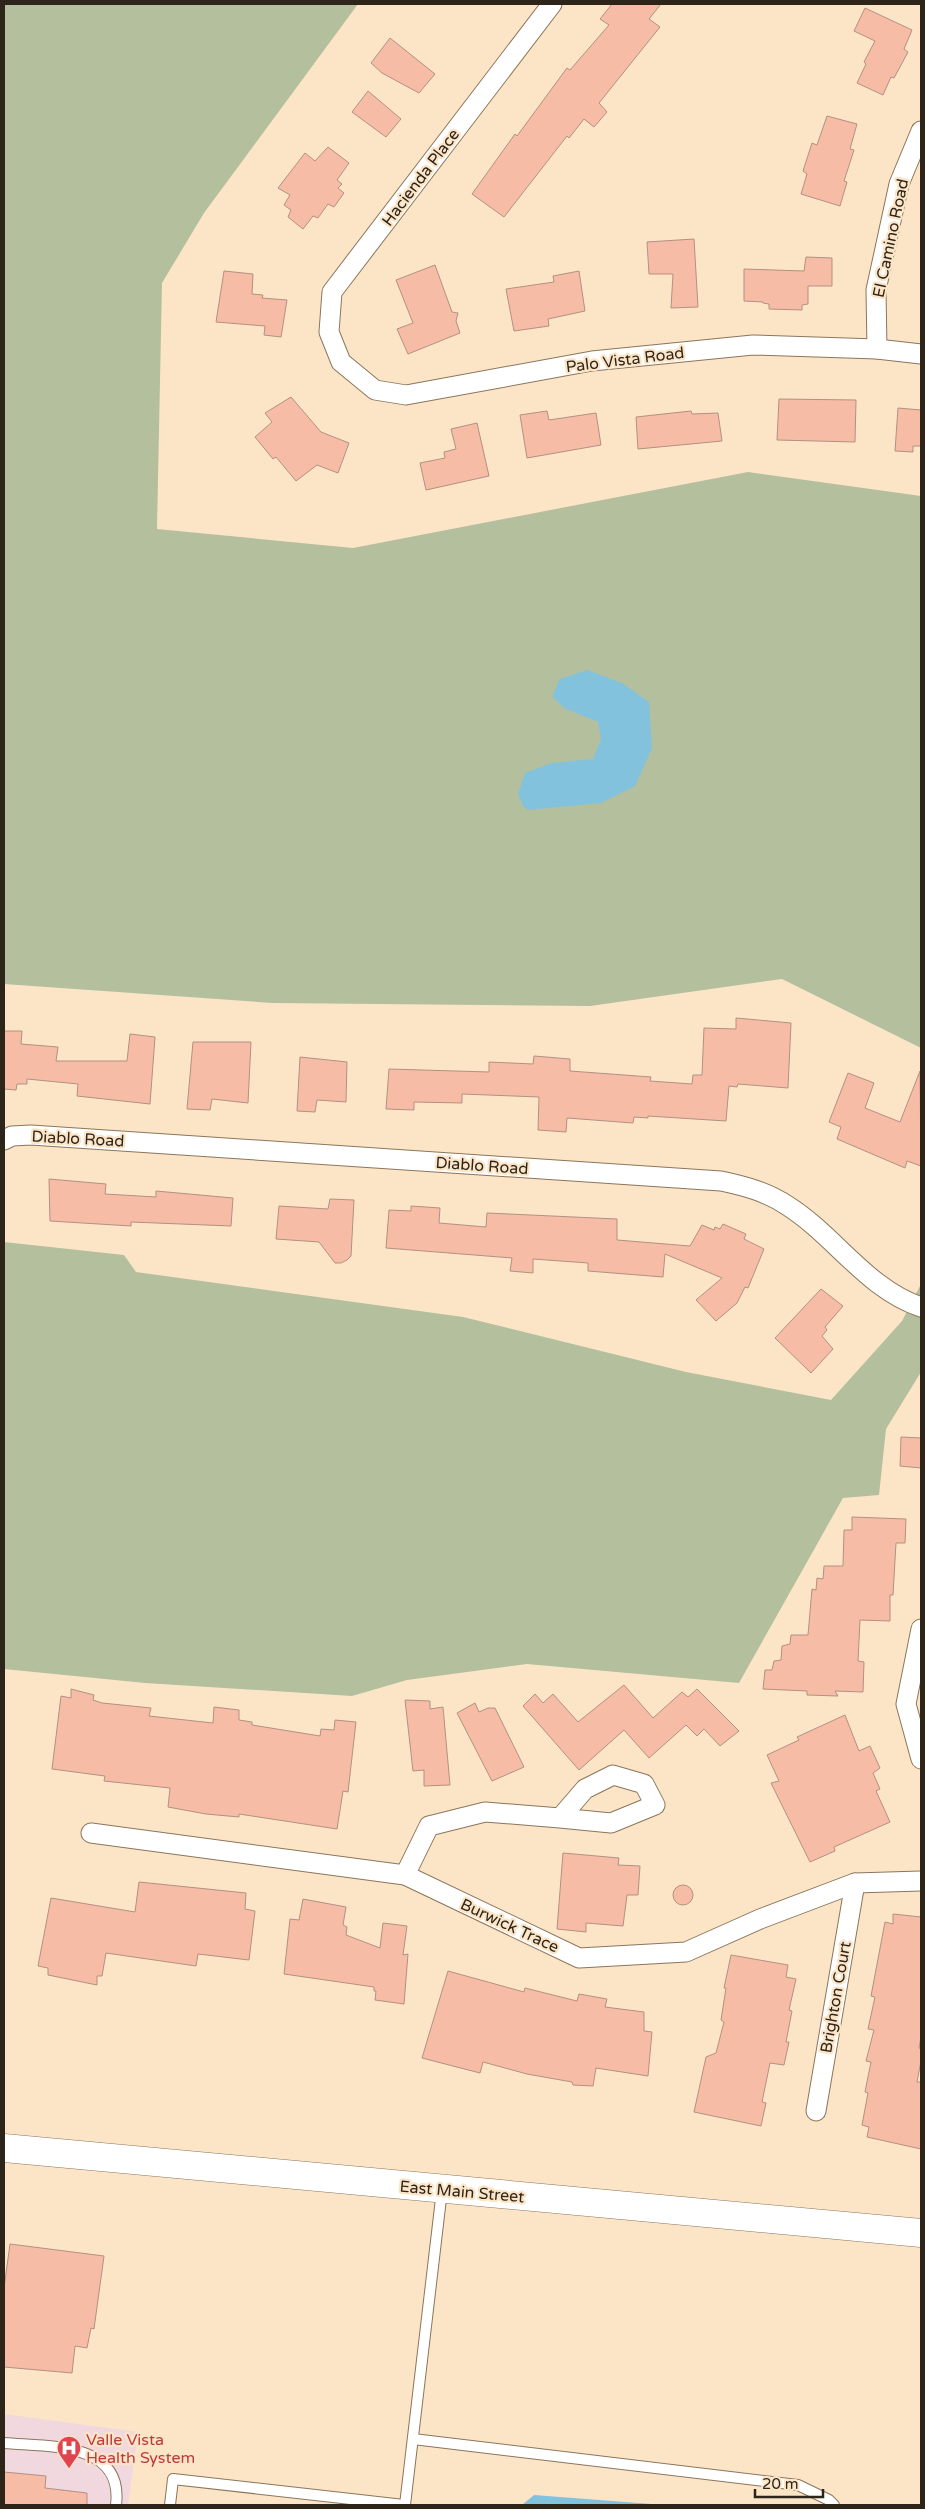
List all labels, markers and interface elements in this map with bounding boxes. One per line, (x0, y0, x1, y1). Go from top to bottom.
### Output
street label: Hacienda Place (378, 125, 464, 230)
street label: El Camino Road (869, 177, 913, 299)
street label: Palo Vista Road (565, 343, 686, 377)
street label: Diablo Road (31, 1127, 125, 1151)
street label: Diablo Road (435, 1153, 529, 1179)
street label: Burwick Trace (457, 1894, 562, 1957)
street label: Brighton Court (816, 1940, 856, 2055)
street label: East Main Street (399, 2177, 525, 2207)
place label: Valle Vista Health System (86, 2430, 195, 2468)
hospital icon: Valle Vista Health System (56, 2435, 82, 2469)
scale bar (755, 2466, 822, 2498)
text: 20 m (762, 2475, 799, 2493)

